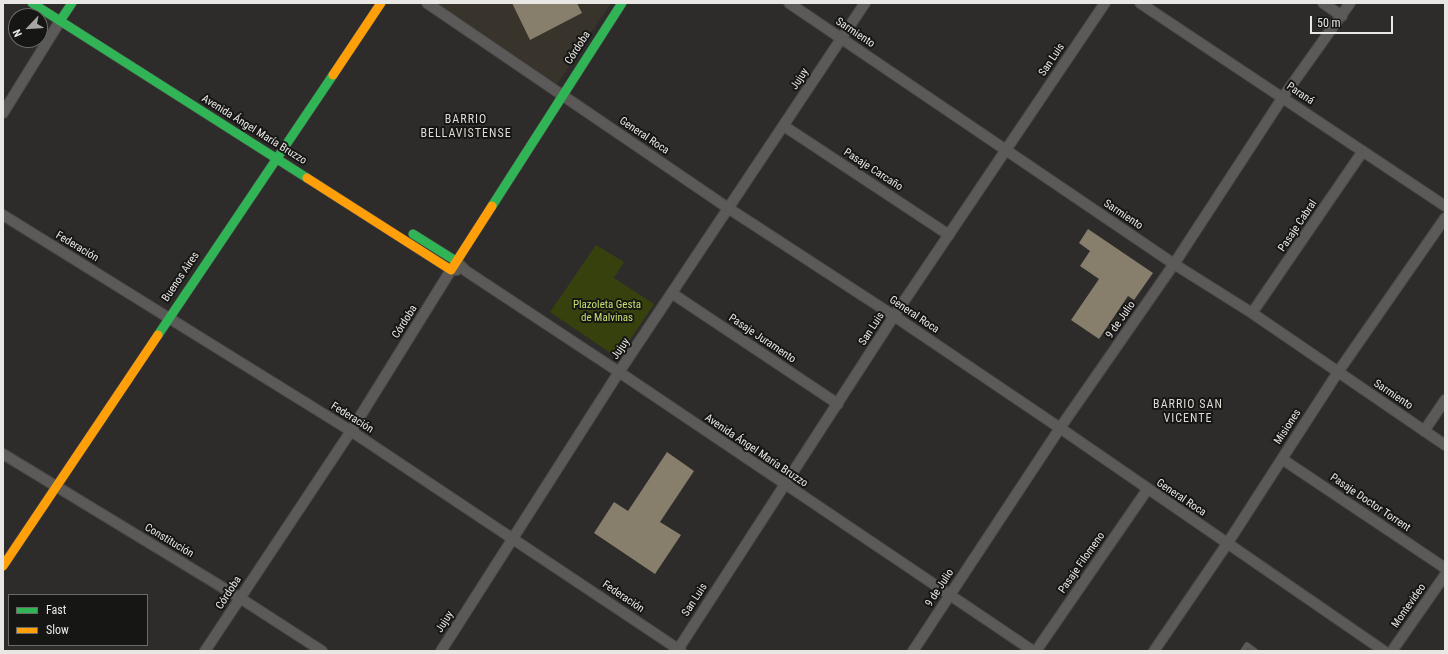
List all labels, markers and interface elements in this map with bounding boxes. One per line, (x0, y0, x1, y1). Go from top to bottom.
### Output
north arrow (8, 8, 48, 48)
scale bar (1312, 8, 1395, 34)
street label: Sarmiento (833, 15, 877, 51)
text: 50 m (1317, 16, 1341, 30)
text: N (10, 27, 25, 39)
street label: Córdoba (562, 29, 594, 67)
street label: San Luis (1036, 41, 1068, 79)
street label: Jujuy (788, 66, 812, 92)
street label: Paraná (1284, 80, 1316, 108)
street label: Avenida Ángel María Bruzzo (199, 92, 309, 168)
district label: BARRIO BELLAVISTENSE (420, 113, 512, 141)
street label: General Roca (617, 115, 671, 157)
street label: Pasaje Carcaño (841, 146, 905, 194)
street label: Sarmiento (1101, 197, 1145, 233)
street label: Pasaje Cabral (1276, 198, 1320, 254)
street label: Federación (53, 229, 101, 265)
street label: Buenos Aires (160, 250, 202, 304)
street label: General Roca (887, 294, 941, 336)
park label: Plazoleta Gesta de Malvinas (573, 298, 641, 324)
street label: 9 de Julio (1103, 299, 1139, 341)
street label: Córdoba (390, 303, 420, 341)
street label: San Luis (856, 310, 888, 348)
street label: Pasaje Juramento (726, 312, 798, 366)
street label: Jujuy (609, 336, 633, 362)
street label: Sarmiento (1371, 377, 1415, 413)
district label: BARRIO SAN VICENTE (1153, 398, 1223, 426)
street label: Federación (328, 400, 376, 436)
street label: Misiones (1272, 407, 1304, 447)
street label: Avenida Ángel María Bruzzo (702, 412, 810, 490)
street label: Pasaje Doctor Torrent (1327, 471, 1413, 535)
street label: General Roca (1154, 477, 1208, 519)
street label: Constitución (142, 521, 196, 561)
street label: Pasaje Filomeno (1056, 530, 1108, 596)
street label: 9 de Julio (923, 567, 957, 609)
street label: Córdoba (213, 574, 245, 612)
street label: Federación (599, 578, 647, 616)
street label: San Luis (679, 581, 711, 619)
street label: Montevideo (1389, 581, 1429, 631)
legend (8, 594, 148, 646)
text: Fast (46, 603, 66, 617)
street label: Jujuy (433, 609, 457, 635)
text: Slow (46, 623, 69, 637)

